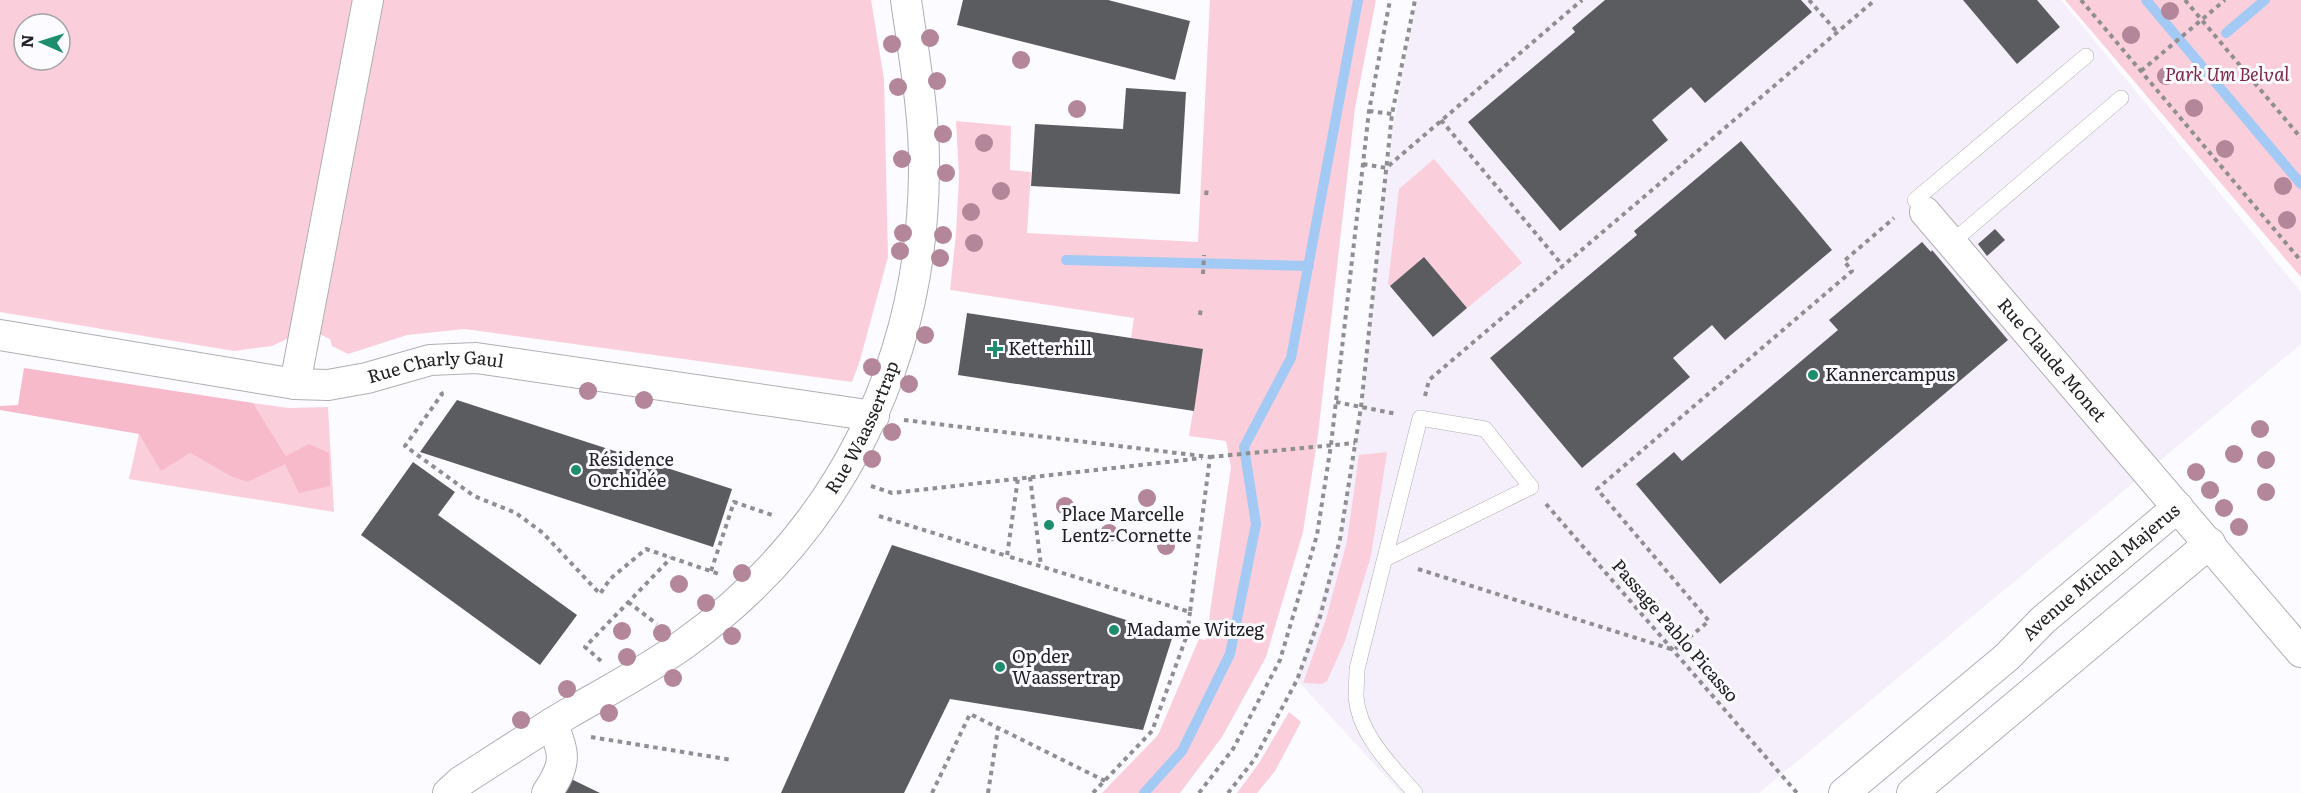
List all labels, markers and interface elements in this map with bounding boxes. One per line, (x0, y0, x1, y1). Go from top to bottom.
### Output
north arrow (12, 12, 72, 72)
text: N (14, 34, 38, 49)
park label: Park Um Belval (2165, 60, 2290, 87)
street label: Rue Claude Monet (1992, 291, 2114, 428)
place label: Ketterhill (1008, 334, 1092, 361)
marker: Ketterhill (986, 340, 1004, 358)
street label: Rue Charly Gaul (364, 343, 506, 389)
street label: Rue Waassertrap (818, 357, 905, 499)
place label: Kannercampus (1825, 360, 1955, 387)
marker: Kannercampus (1806, 368, 1820, 382)
place label: Résidence Orchidée (588, 445, 674, 493)
marker: Résidence Orchidée (569, 463, 583, 477)
street label: Avenue Michel Majerus (2015, 496, 2185, 646)
place label: Place Marcelle Lentz-Cornette (1061, 500, 1192, 548)
marker: Place Marcelle Lentz-Cornette (1042, 518, 1056, 532)
street label: Passage Pablo Picasso (1606, 553, 1746, 707)
place label: Madame Witzeg (1126, 615, 1265, 642)
marker: Madame Witzeg (1107, 623, 1121, 637)
place label: Op der Waassertrap (1012, 642, 1121, 690)
marker: Op der Waassertrap (993, 660, 1007, 674)

